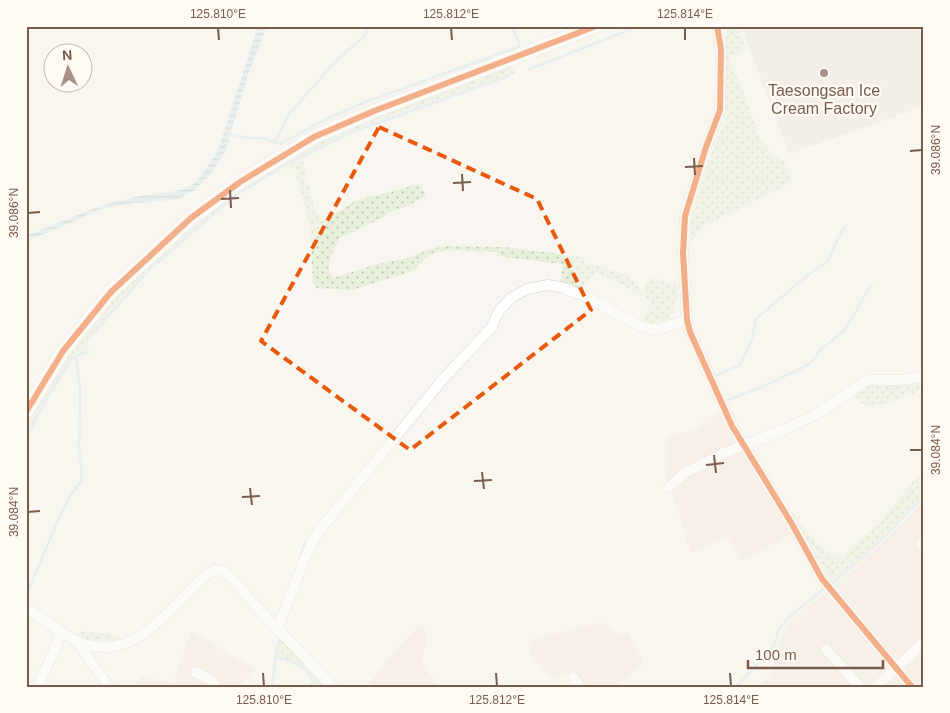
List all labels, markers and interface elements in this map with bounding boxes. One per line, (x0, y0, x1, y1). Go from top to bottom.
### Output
text: 125.810°E (190, 7, 246, 21)
text: 125.812°E (423, 7, 479, 21)
text: 125.814°E (657, 7, 713, 21)
north arrow (42, 42, 92, 92)
text: N (61, 47, 73, 63)
marker: Taesongsan Ice Cream Factory (818, 67, 830, 79)
place label: Taesongsan Ice Cream Factory (768, 82, 880, 117)
text: 39.086°N (929, 125, 943, 175)
text: 39.086°N (7, 188, 21, 238)
text: 39.084°N (929, 425, 943, 475)
text: 39.084°N (7, 487, 21, 537)
scale bar (748, 638, 882, 670)
text: 100 m (755, 646, 797, 663)
text: 125.810°E (236, 693, 292, 707)
text: 125.812°E (469, 693, 525, 707)
text: 125.814°E (703, 693, 759, 707)

